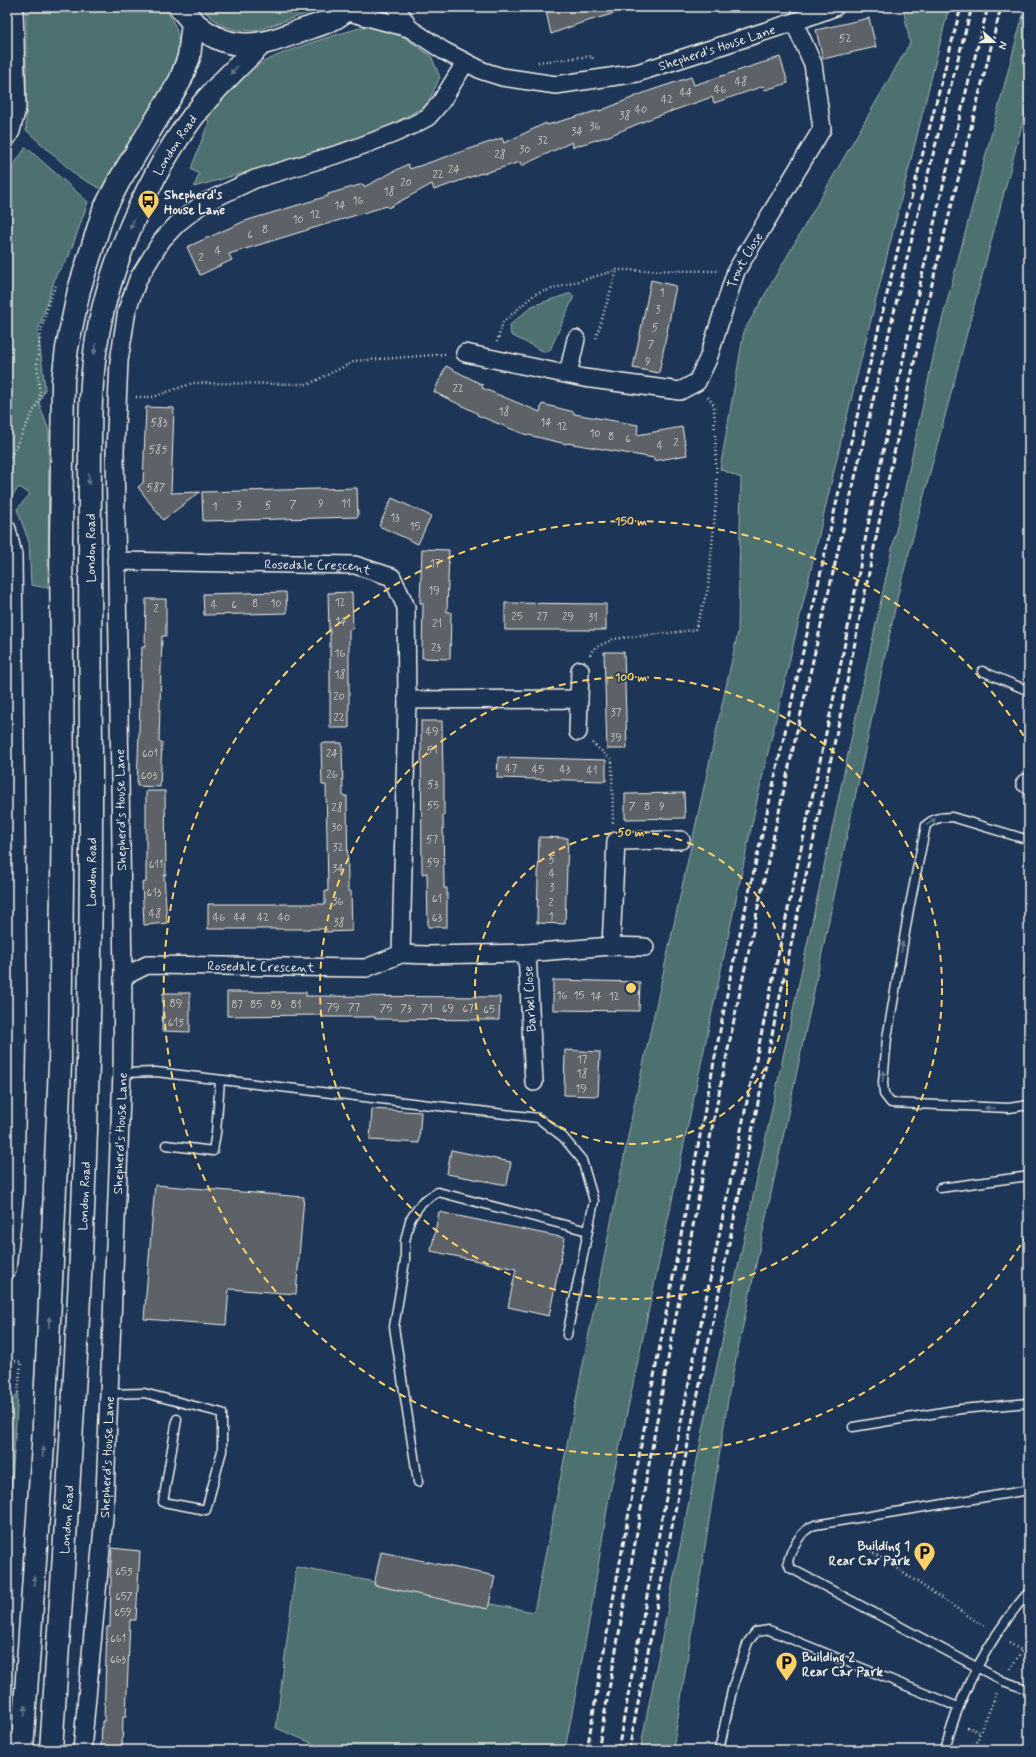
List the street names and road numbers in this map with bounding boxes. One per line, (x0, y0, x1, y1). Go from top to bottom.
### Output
street label: Shepherd's House Lane (656, 22, 778, 76)
street label: London Road (150, 112, 202, 179)
street label: Trout Close (724, 229, 768, 291)
street label: London Road (83, 513, 100, 583)
street label: Rosedale Crescent (264, 556, 373, 580)
street label: Shepherd's House Lane (112, 749, 131, 871)
street label: London Road (84, 837, 101, 907)
street label: Rosedale Crescent (207, 958, 315, 977)
street label: Barbel Close (520, 965, 541, 1032)
street label: Shepherd's House Lane (110, 1072, 132, 1195)
street label: London Road (75, 1161, 95, 1231)
street label: Shepherd's House Lane (97, 1396, 119, 1518)
street label: London Road (57, 1485, 78, 1555)

